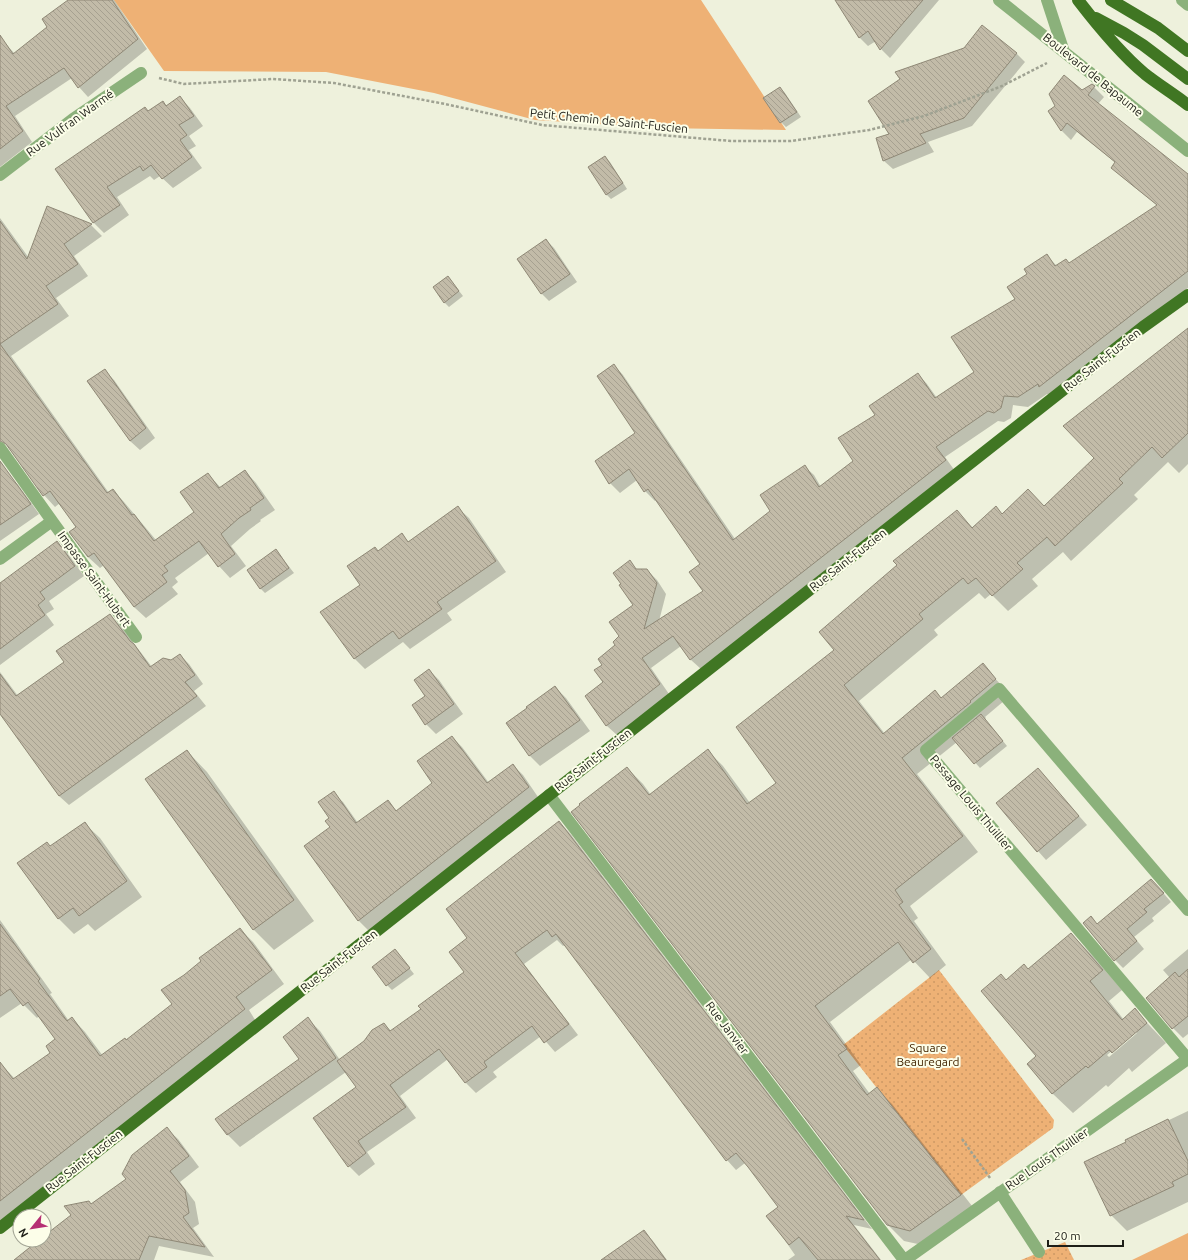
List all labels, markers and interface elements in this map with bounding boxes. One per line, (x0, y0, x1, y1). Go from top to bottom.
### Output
street label: Boulevard de Bapaume (1041, 30, 1146, 119)
street label: Rue Vulfran Warmé (24, 87, 116, 159)
street label: Petit Chemin de Saint-Fuscien (529, 106, 689, 135)
street label: Rue Saint-Fuscien (1061, 326, 1143, 394)
street label: Rue Saint-Fuscien (807, 526, 889, 594)
street label: Impasse Saint-Hubert (55, 529, 134, 629)
street label: Rue Saint-Fuscien (552, 726, 634, 794)
street label: Passage Louis Thuillier (928, 752, 1015, 853)
street label: Rue Saint-Fuscien (298, 927, 380, 995)
street label: Rue Janvier (703, 999, 752, 1057)
park label: Square Beauregard (896, 1041, 960, 1068)
street label: Rue Louis Thuillier (1003, 1125, 1091, 1192)
street label: Rue Saint-Fuscien (43, 1127, 125, 1195)
north arrow (12, 1208, 52, 1248)
scale bar (1048, 1222, 1123, 1248)
text: N (16, 1226, 31, 1240)
text: 20 m (1054, 1229, 1081, 1242)

